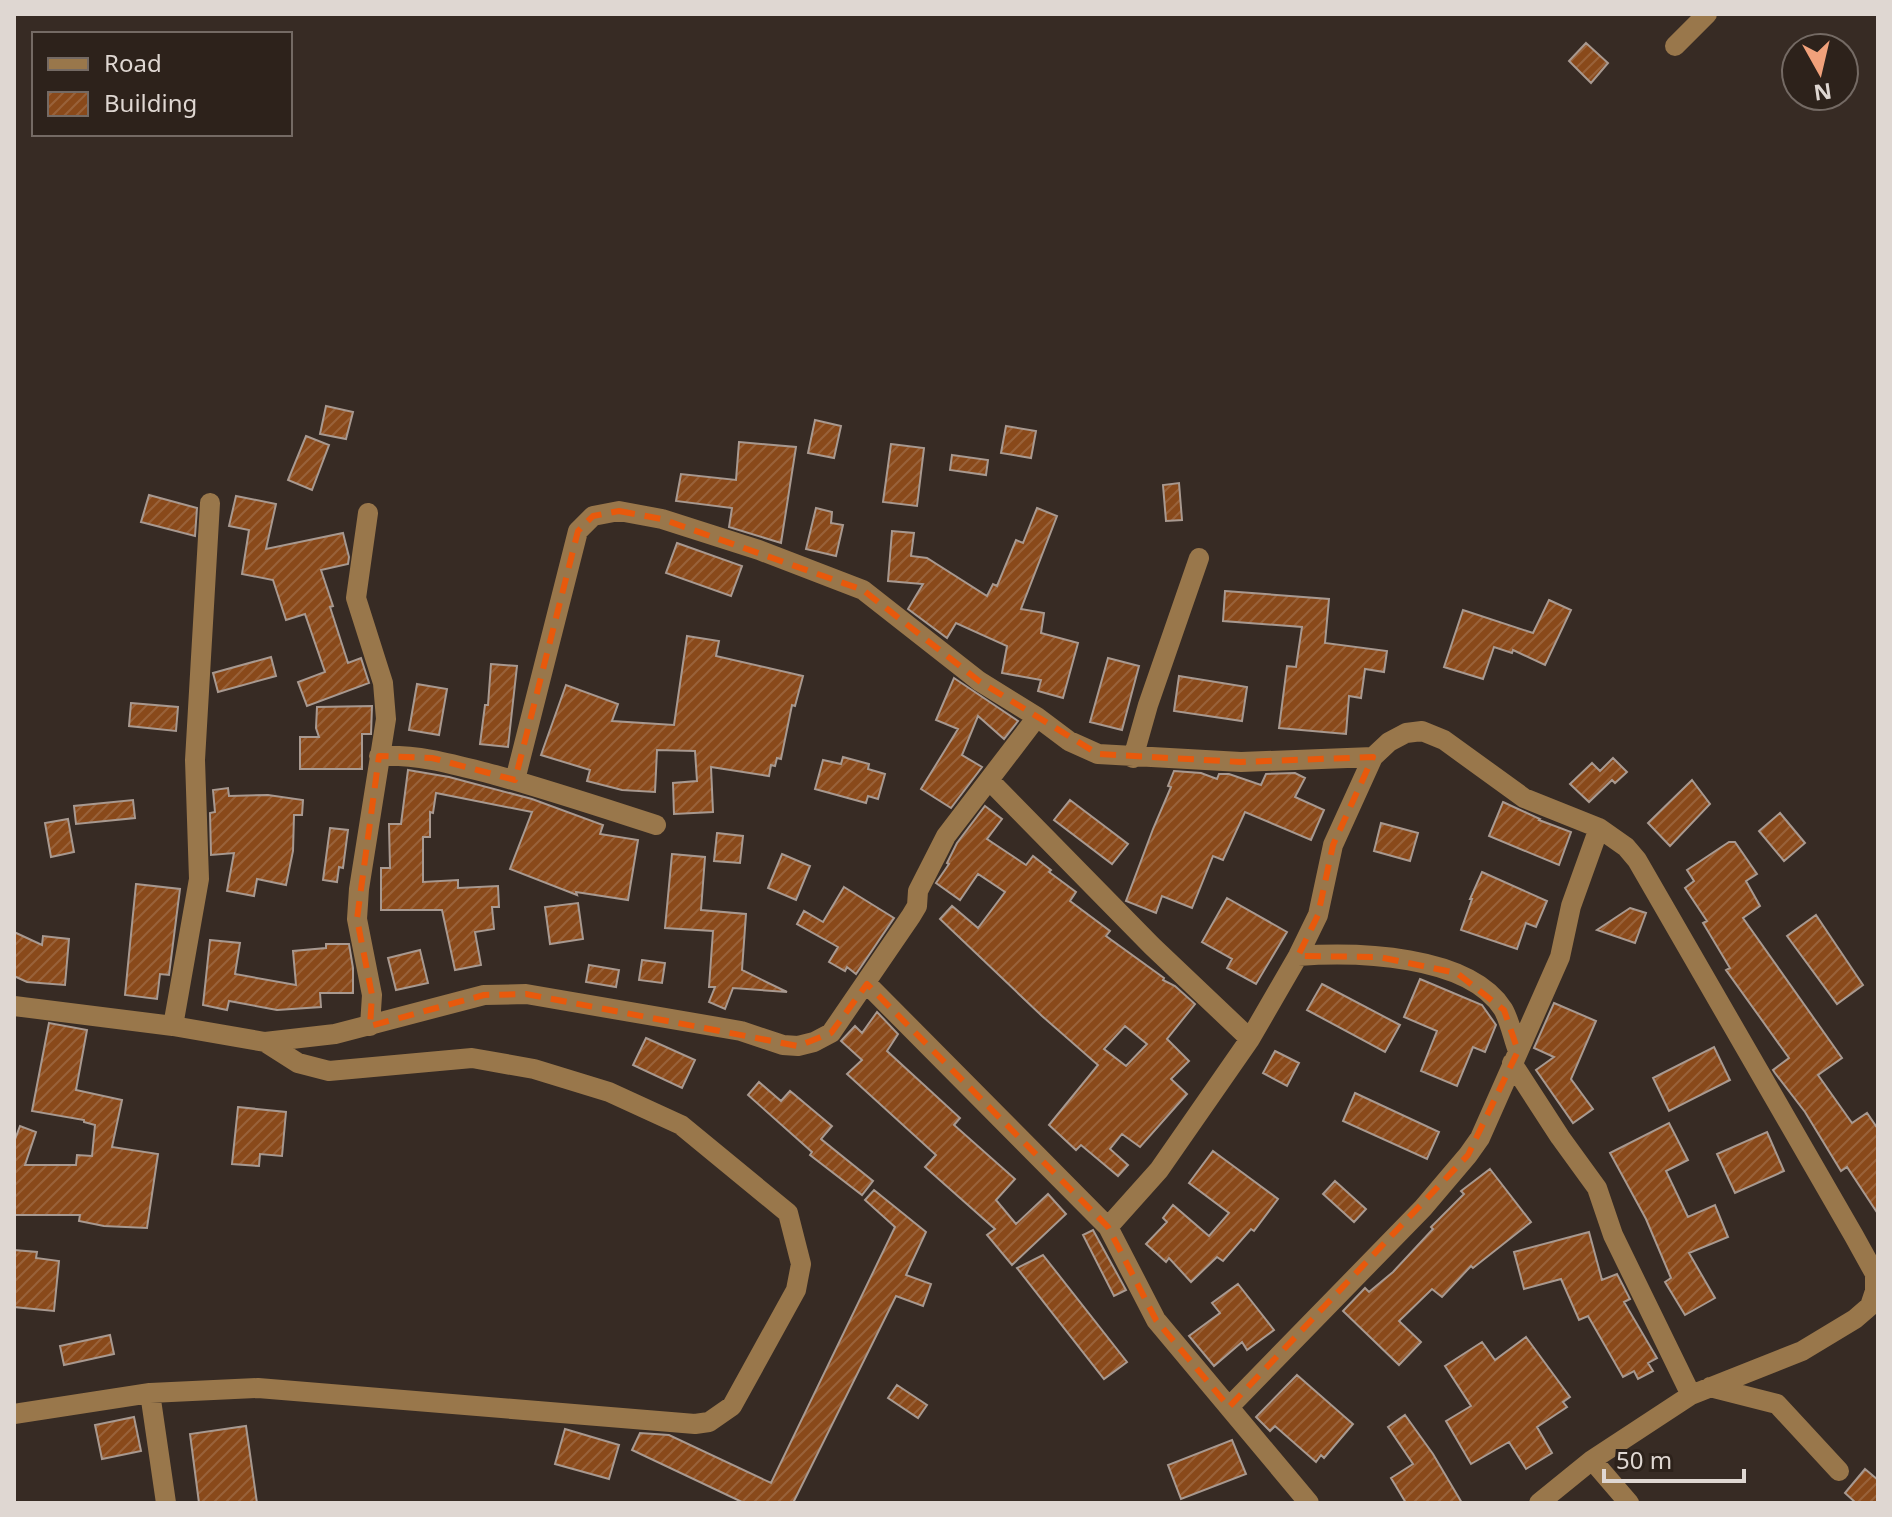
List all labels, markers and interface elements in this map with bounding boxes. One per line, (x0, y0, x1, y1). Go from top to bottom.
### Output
legend (32, 32, 292, 136)
north arrow (1780, 32, 1860, 112)
text: Road (104, 46, 162, 79)
text: N (1812, 77, 1834, 109)
text: Building (104, 86, 197, 119)
scale bar (1604, 1433, 1744, 1483)
text: 50 m (1616, 1443, 1672, 1476)

